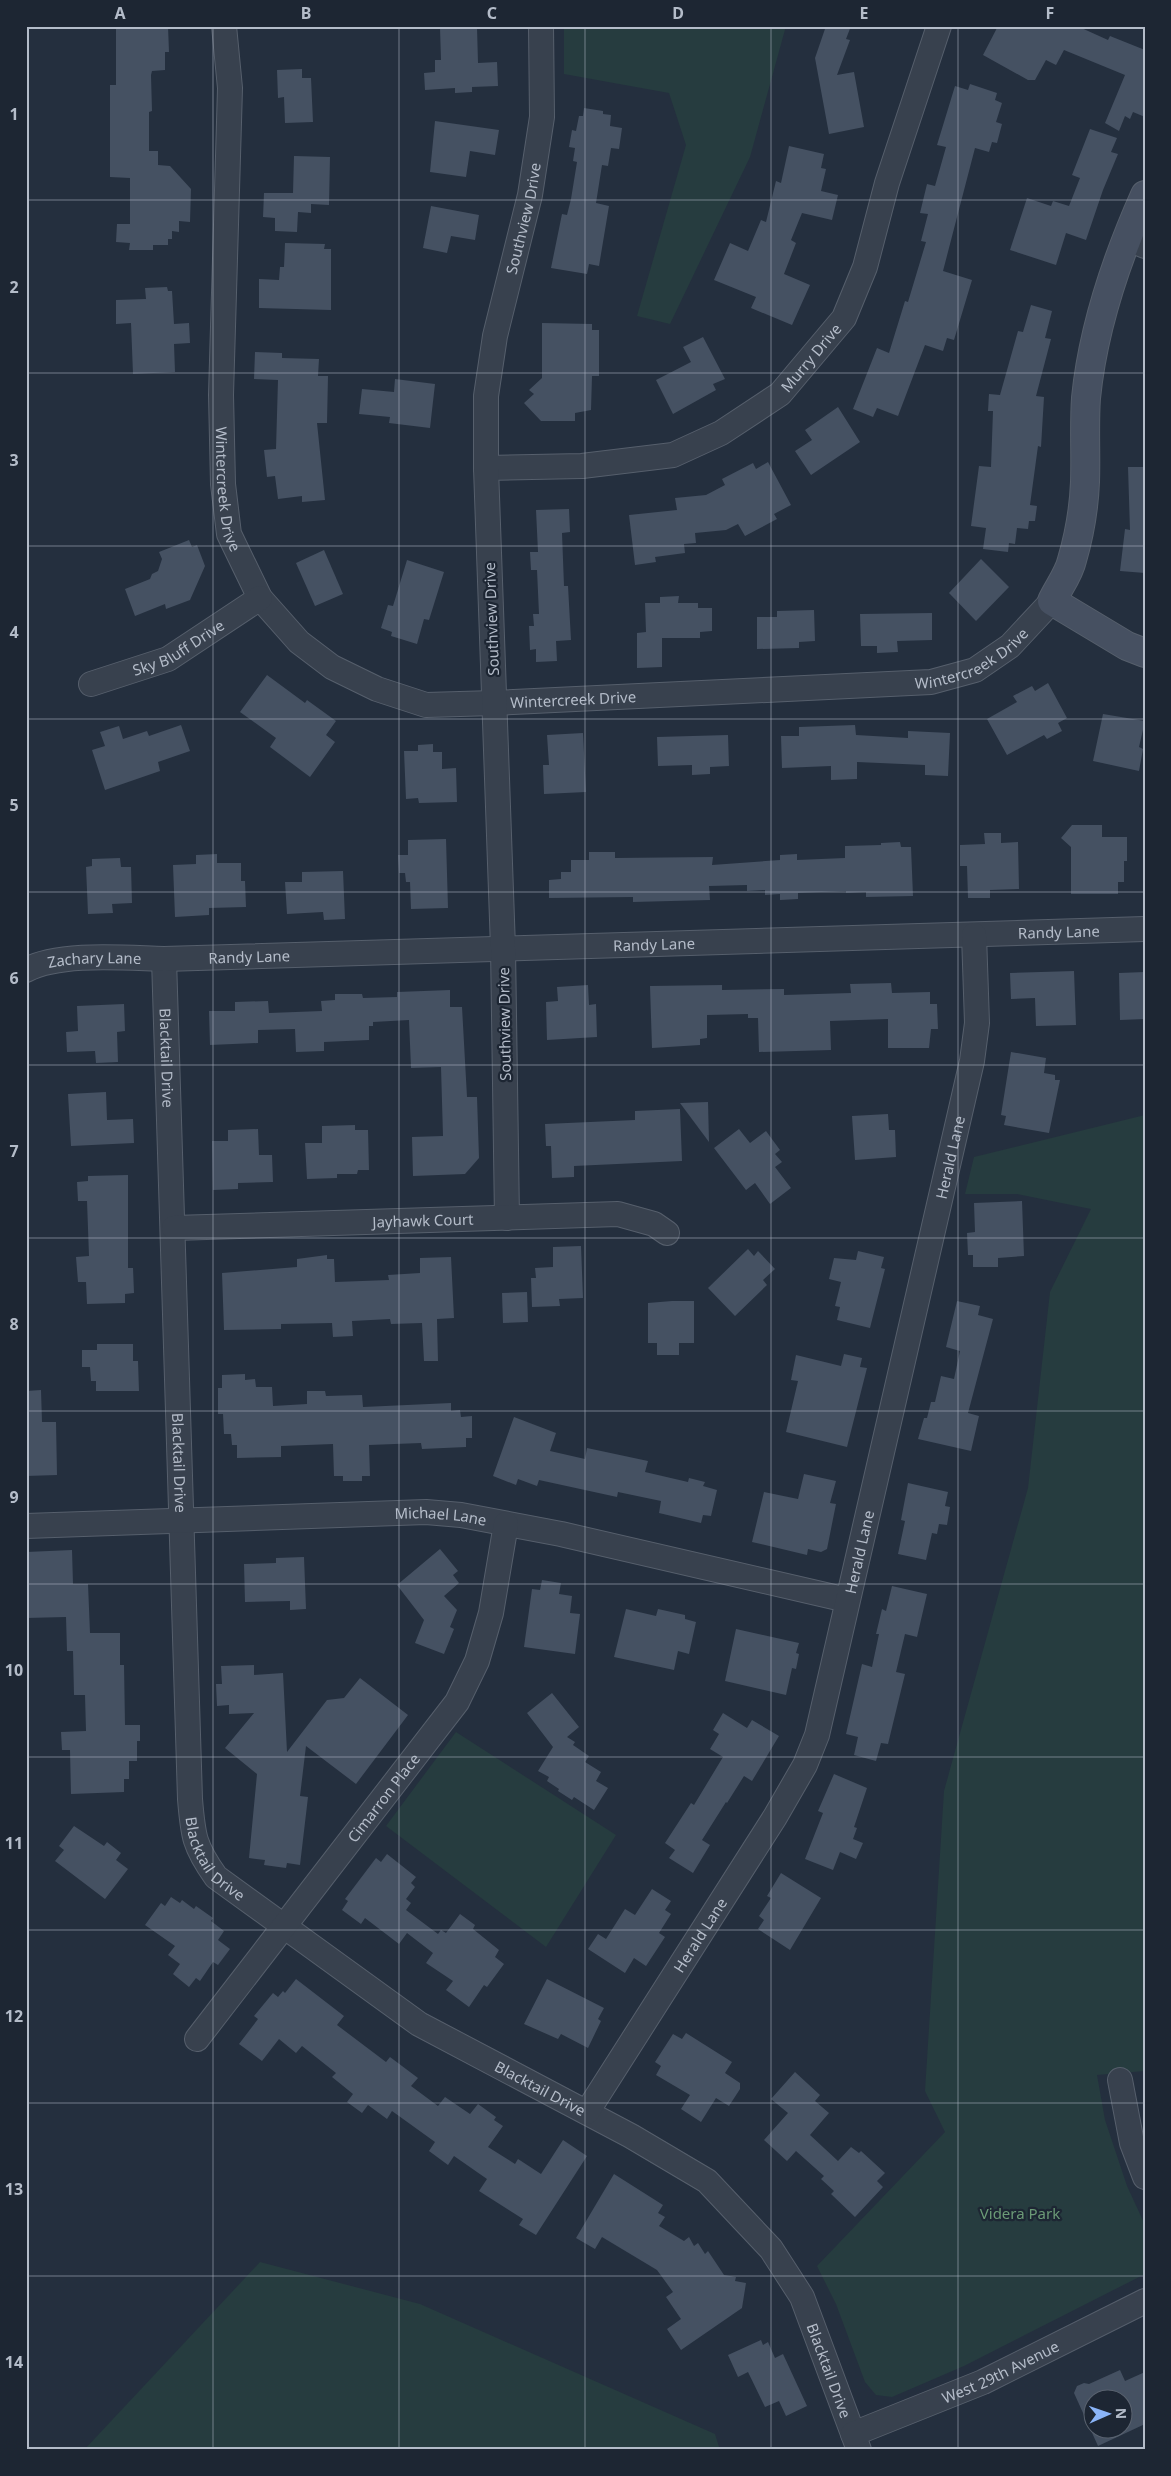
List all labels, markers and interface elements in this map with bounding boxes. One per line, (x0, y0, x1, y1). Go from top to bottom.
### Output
text: A (114, 2, 126, 24)
text: B (301, 2, 311, 24)
text: C (487, 2, 497, 24)
text: D (672, 2, 684, 24)
text: E (860, 2, 869, 24)
text: F (1046, 2, 1054, 24)
text: 1 (9, 103, 19, 125)
street label: Southview Drive (501, 161, 545, 276)
text: 2 (9, 276, 19, 298)
street label: Murry Drive (776, 319, 845, 396)
street label: Wintercreek Drive (212, 426, 246, 555)
text: 3 (9, 449, 19, 471)
street label: Southview Drive (479, 562, 503, 676)
street label: Sky Bluff Drive (130, 615, 228, 680)
text: 4 (9, 621, 19, 643)
street label: Wintercreek Drive (914, 623, 1032, 693)
street label: Wintercreek Drive (510, 686, 637, 712)
text: 5 (9, 794, 19, 816)
street label: Randy Lane (1018, 920, 1100, 943)
street label: Randy Lane (613, 933, 695, 955)
street label: Randy Lane (208, 945, 290, 968)
street label: Zachary Lane (46, 947, 142, 972)
text: 6 (9, 967, 19, 989)
street label: Southview Drive (493, 967, 515, 1081)
street label: Blacktail Drive (156, 1008, 179, 1108)
street label: Herald Lane (931, 1114, 969, 1201)
text: 7 (9, 1140, 19, 1162)
street label: Jayhawk Court (370, 1209, 474, 1232)
text: 8 (9, 1313, 19, 1335)
street label: Blacktail Drive (168, 1413, 191, 1513)
text: 9 (9, 1486, 19, 1508)
street label: Michael Lane (394, 1502, 488, 1530)
street label: Herald Lane (840, 1508, 878, 1596)
text: 10 (5, 1659, 23, 1681)
street label: Cimarron Place (343, 1749, 424, 1846)
street label: Blacktail Drive (182, 1815, 249, 1905)
text: 11 (5, 1832, 23, 1854)
street label: Herald Lane (669, 1894, 731, 1976)
text: 12 (5, 2005, 23, 2027)
street label: Blacktail Drive (491, 2056, 589, 2120)
text: 13 (5, 2178, 23, 2200)
park label: Videra Park (980, 2203, 1060, 2223)
street label: Blacktail Drive (803, 2320, 856, 2421)
street label: West 29th Avenue (939, 2336, 1062, 2407)
text: 14 (5, 2351, 23, 2373)
north arrow (1084, 2388, 1134, 2438)
text: N (1112, 2408, 1131, 2420)

